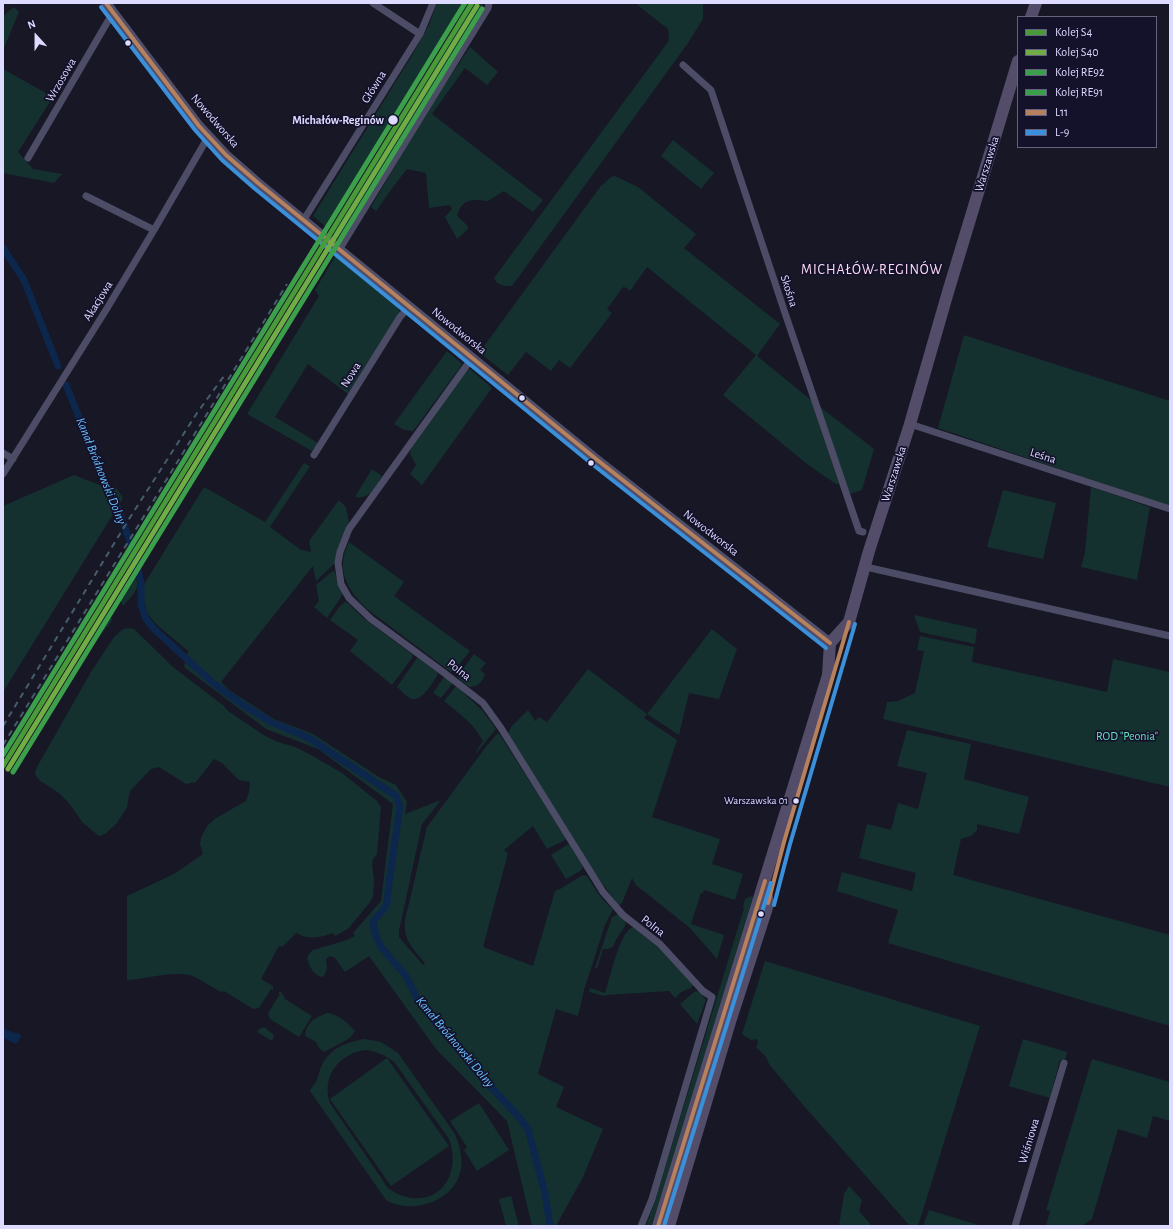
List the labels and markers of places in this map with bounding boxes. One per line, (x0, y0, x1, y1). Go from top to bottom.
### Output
unlabelled marker (123, 38, 133, 48)
place label: Michałów-Reginów (292, 113, 384, 127)
marker: Michałów-Reginów (386, 113, 400, 127)
unlabelled marker (517, 393, 527, 403)
unlabelled marker (586, 458, 596, 468)
place label: Warszawska 01 (724, 794, 788, 808)
marker: Warszawska 01 (791, 796, 801, 806)
unlabelled marker (756, 909, 766, 919)

